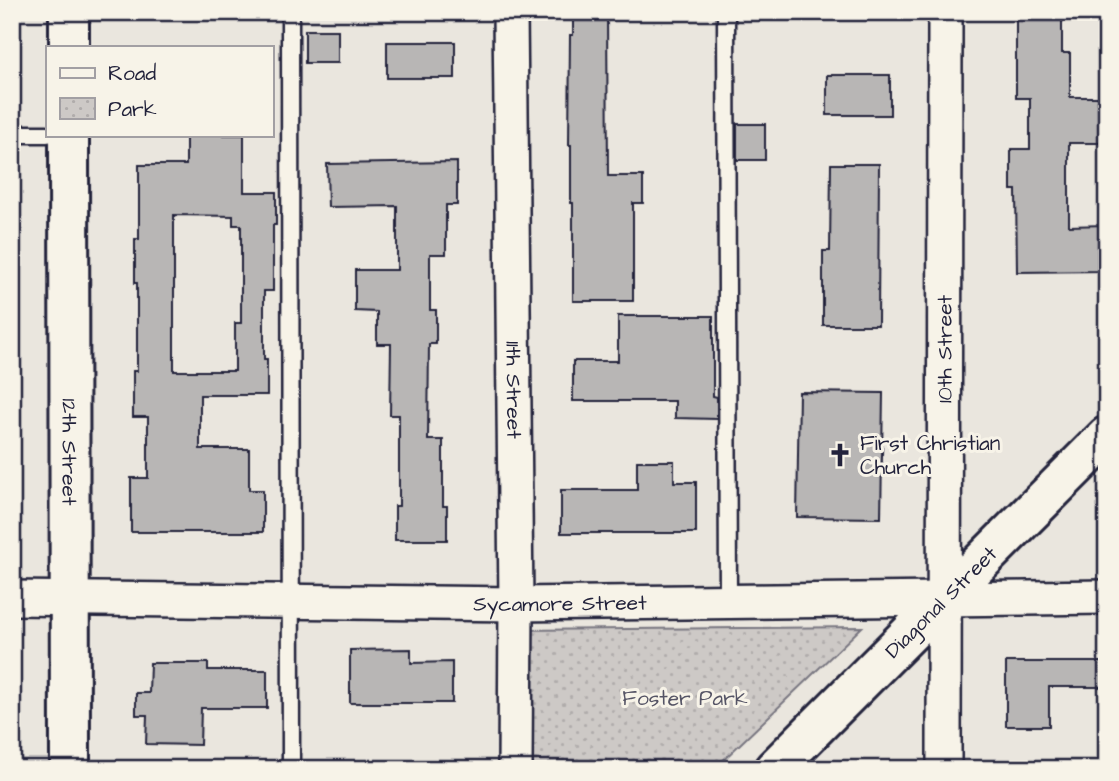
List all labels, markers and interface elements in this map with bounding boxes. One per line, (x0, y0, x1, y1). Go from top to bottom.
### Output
legend (46, 46, 273, 136)
text: Road (108, 59, 156, 88)
text: Park (108, 95, 157, 124)
street label: 10th Street (930, 294, 960, 403)
street label: 11th Street (498, 341, 528, 439)
street label: 12th Street (54, 399, 84, 506)
place label: First Christian Church (860, 429, 1000, 482)
church icon: First Christian Church (826, 441, 854, 469)
street label: Diagonal Street (879, 540, 1004, 665)
street label: Sycamore Street (473, 588, 647, 621)
park label: Foster Park (622, 684, 748, 713)

